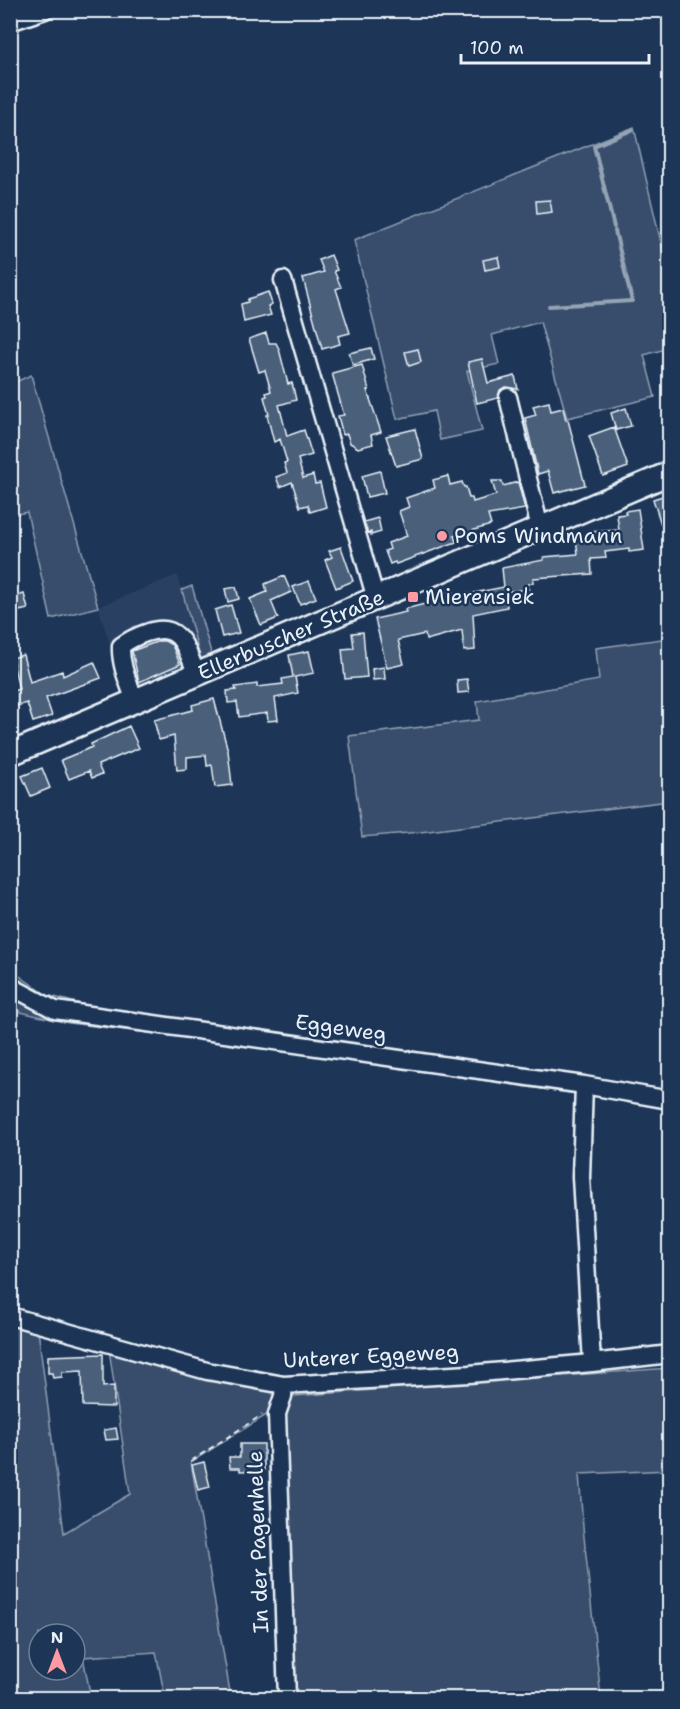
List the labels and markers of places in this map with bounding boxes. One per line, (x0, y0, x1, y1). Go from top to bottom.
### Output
place label: Poms Windmann (454, 522, 622, 550)
marker: Poms Windmann (435, 529, 449, 543)
place label: Mierensiek (425, 583, 535, 611)
marker: Mierensiek (406, 590, 420, 604)

